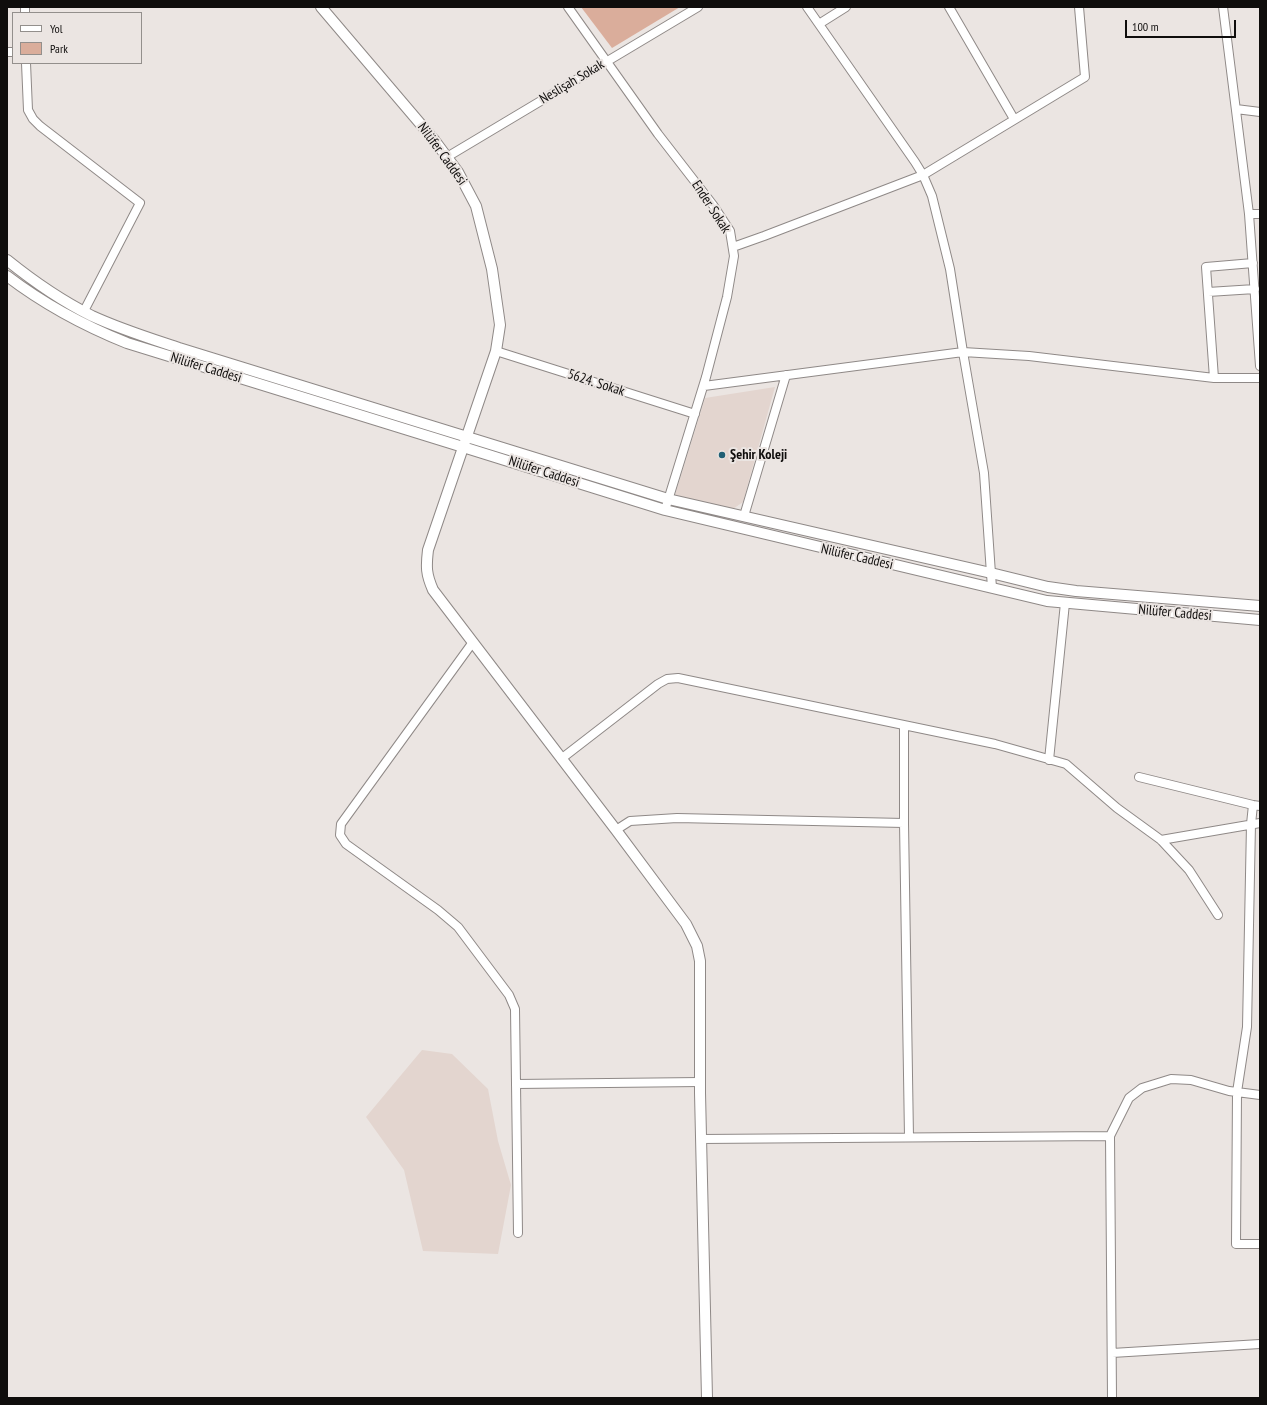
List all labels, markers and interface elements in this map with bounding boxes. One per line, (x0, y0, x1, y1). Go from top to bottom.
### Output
legend (12, 12, 142, 64)
scale bar (1127, 12, 1238, 38)
text: 100 m (1132, 19, 1159, 34)
text: Yol (50, 21, 63, 36)
text: Park (50, 41, 68, 56)
street label: Neslişah Sokak (537, 56, 607, 108)
street label: Nilüfer Caddesi (414, 119, 470, 189)
street label: Ender Sokak (688, 178, 734, 236)
street label: Nilüfer Caddesi (168, 349, 244, 387)
street label: 5624. Sokak (565, 366, 627, 400)
place label: Şehir Koleji (730, 447, 787, 463)
marker: Şehir Koleji (717, 450, 727, 460)
street label: Nilüfer Caddesi (506, 453, 582, 491)
street label: Nilüfer Caddesi (819, 541, 895, 573)
street label: Nilüfer Caddesi (1138, 601, 1212, 625)

